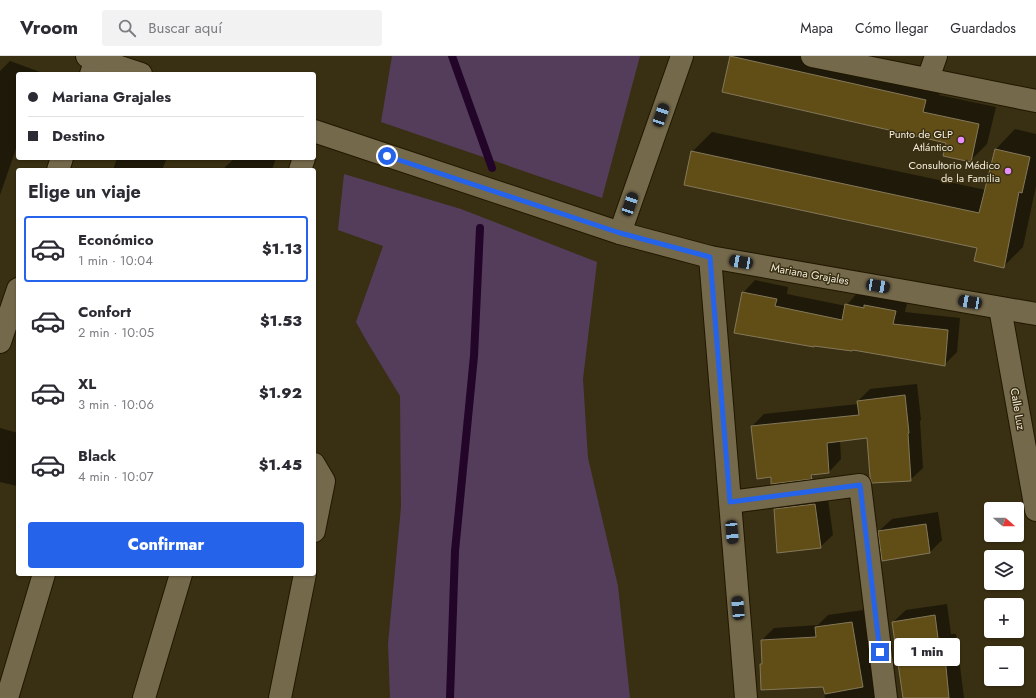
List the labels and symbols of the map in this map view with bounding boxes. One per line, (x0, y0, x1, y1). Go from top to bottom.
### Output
car (651, 102, 671, 128)
place label: Punto de GLP Atlántico (889, 126, 953, 155)
marker: Punto de GLP Atlántico (956, 135, 966, 145)
route start (378, 147, 396, 165)
place label: Consultorio Médico de la Familia (908, 157, 1000, 186)
marker: Consultorio Médico de la Familia (1003, 166, 1013, 176)
car (620, 191, 640, 217)
car (728, 254, 754, 270)
street label: Mariana Grajales (770, 259, 851, 289)
car (865, 278, 891, 294)
car (957, 294, 983, 310)
street label: Calle Luz (1006, 387, 1030, 431)
north arrow (984, 502, 1024, 542)
car (725, 520, 739, 544)
car (731, 596, 745, 620)
callout: 1 min (894, 638, 960, 666)
route end (871, 643, 889, 661)

